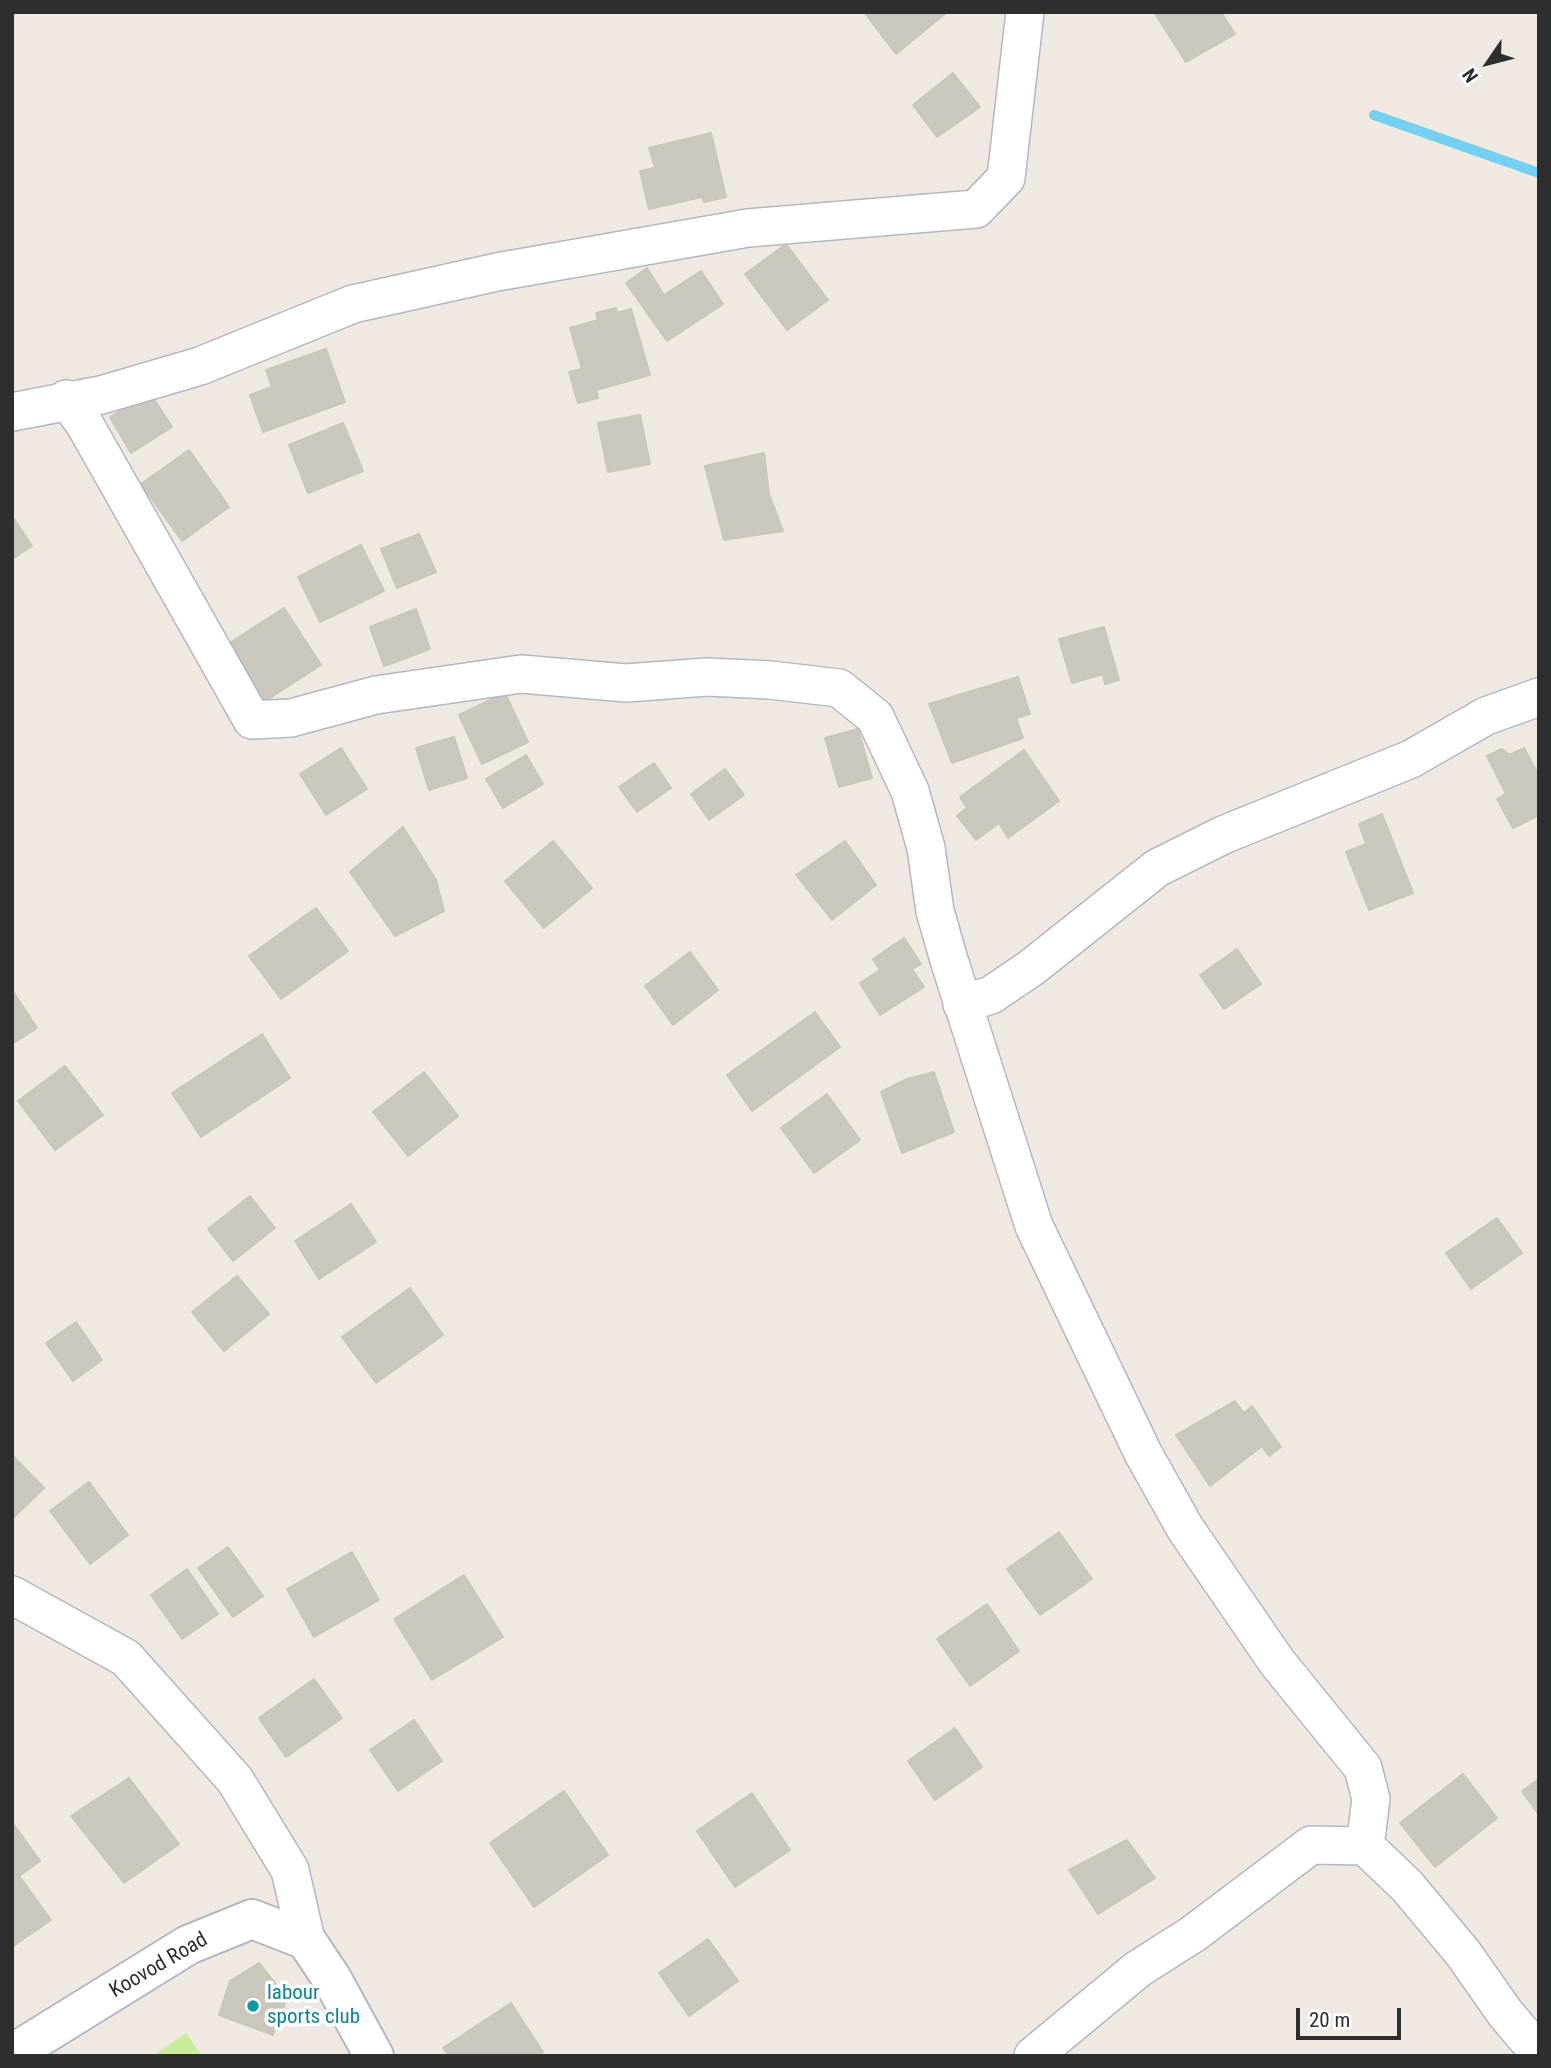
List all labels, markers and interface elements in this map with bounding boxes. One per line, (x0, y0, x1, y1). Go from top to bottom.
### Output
north arrow (1453, 28, 1523, 98)
text: N (1458, 64, 1483, 87)
street label: Koovod Road (106, 1928, 212, 2004)
place label: labour sports club (267, 1981, 360, 2031)
scale bar (1299, 1994, 1404, 2038)
marker: labour sports club (245, 1998, 261, 2014)
text: 20 m (1309, 2008, 1350, 2032)

